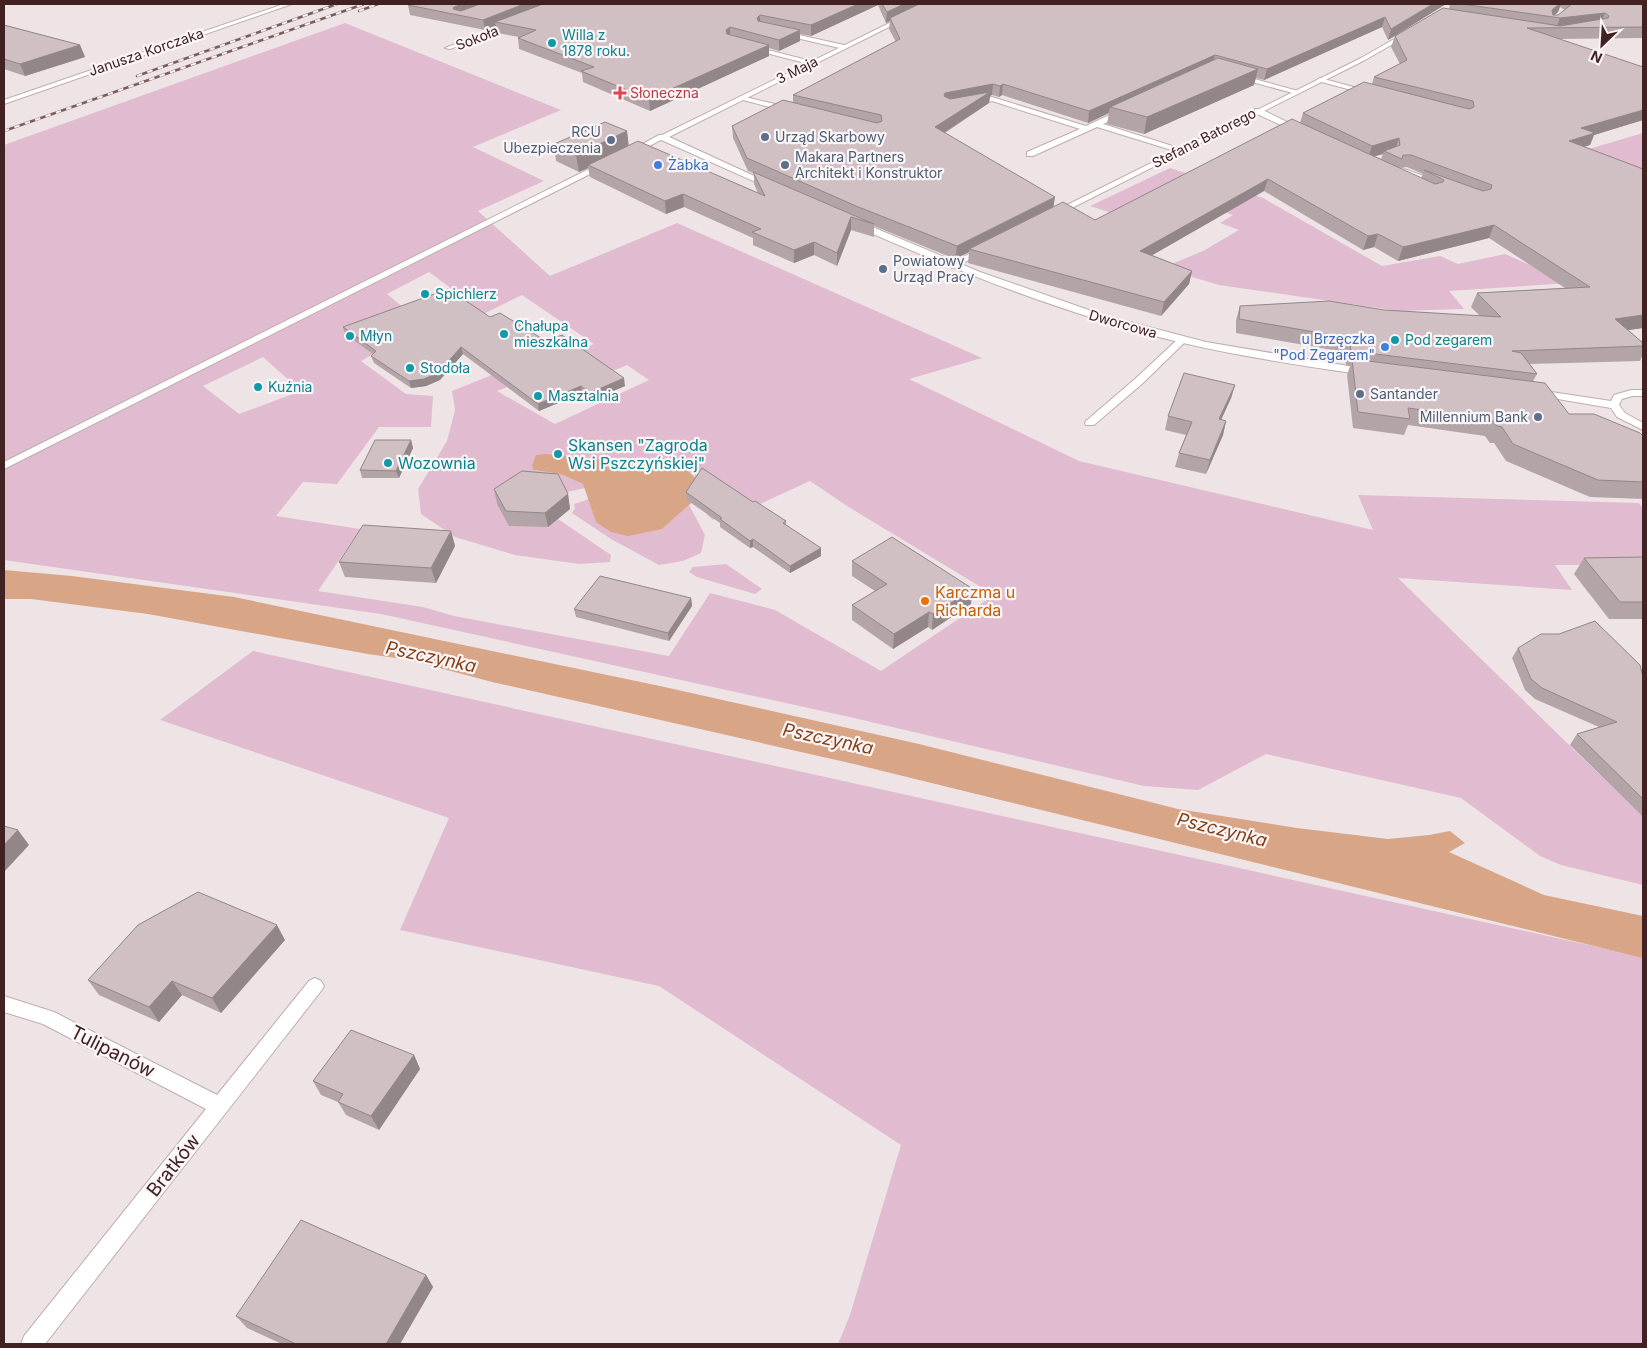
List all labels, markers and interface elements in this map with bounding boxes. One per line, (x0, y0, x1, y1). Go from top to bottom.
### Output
north arrow (1577, 20, 1627, 70)
street label: Sokoła (453, 22, 501, 53)
street label: Janusza Korczaka (86, 24, 206, 79)
place label: Willa z 1878 roku. (562, 26, 630, 59)
marker: Willa z 1878 roku. (546, 37, 558, 49)
text: N (1588, 47, 1605, 67)
street label: 3 Maja (773, 52, 820, 87)
place label: Słoneczna (630, 84, 699, 101)
marker: Słoneczna (614, 87, 626, 99)
street label: Stefana Batorego (1149, 104, 1259, 171)
place label: RCU Ubezpieczenia (503, 123, 601, 156)
place label: Urząd Skarbowy (775, 128, 885, 145)
marker: Urząd Skarbowy (759, 131, 771, 143)
marker: RCU Ubezpieczenia (605, 134, 617, 146)
place label: Makara Partners Architekt i Konstruktor (795, 148, 942, 181)
place label: Żabka (668, 156, 709, 173)
marker: Żabka (652, 159, 664, 171)
marker: Makara Partners Architekt i Konstruktor (779, 159, 791, 171)
place label: Powiatowy Urząd Pracy (893, 252, 975, 285)
marker: Powiatowy Urząd Pracy (877, 263, 889, 275)
place label: Spichlerz (435, 285, 497, 302)
marker: Spichlerz (419, 288, 431, 300)
street label: Dworcowa (1087, 306, 1159, 341)
place label: Chałupa mieszkalna (514, 317, 588, 350)
place label: Młyn (360, 327, 392, 344)
marker: Chałupa mieszkalna (498, 328, 510, 340)
marker: Młyn (344, 330, 356, 342)
place label: u Brzęczka "Pod Zegarem" (1273, 330, 1375, 363)
place label: Pod zegarem (1405, 331, 1492, 348)
marker: Pod zegarem (1389, 334, 1401, 346)
marker: u Brzęczka "Pod Zegarem" (1379, 341, 1391, 353)
place label: Stodoła (420, 359, 470, 376)
marker: Stodoła (404, 362, 416, 374)
place label: Kuźnia (268, 378, 312, 395)
marker: Kuźnia (252, 381, 264, 393)
place label: Santander (1370, 385, 1438, 402)
place label: Masztalnia (548, 387, 619, 404)
marker: Santander (1354, 388, 1366, 400)
marker: Masztalnia (532, 390, 544, 402)
place label: Millennium Bank (1420, 408, 1528, 425)
marker: Millennium Bank (1532, 411, 1544, 423)
place label: Skansen "Zagroda Wsi Pszczyńskiej" (568, 435, 708, 473)
marker: Skansen "Zagroda Wsi Pszczyńskiej" (552, 448, 564, 460)
place label: Wozownia (398, 453, 476, 473)
marker: Wozownia (382, 457, 394, 469)
place label: Karczma u Richarda (935, 582, 1015, 620)
marker: Karczma u Richarda (919, 595, 931, 607)
water label: Pszczynka (384, 637, 478, 676)
water label: Pszczynka (781, 719, 875, 758)
water label: Pszczynka (1175, 808, 1269, 851)
street label: Tulipanów (67, 1020, 159, 1082)
street label: Bratków (142, 1129, 205, 1201)

